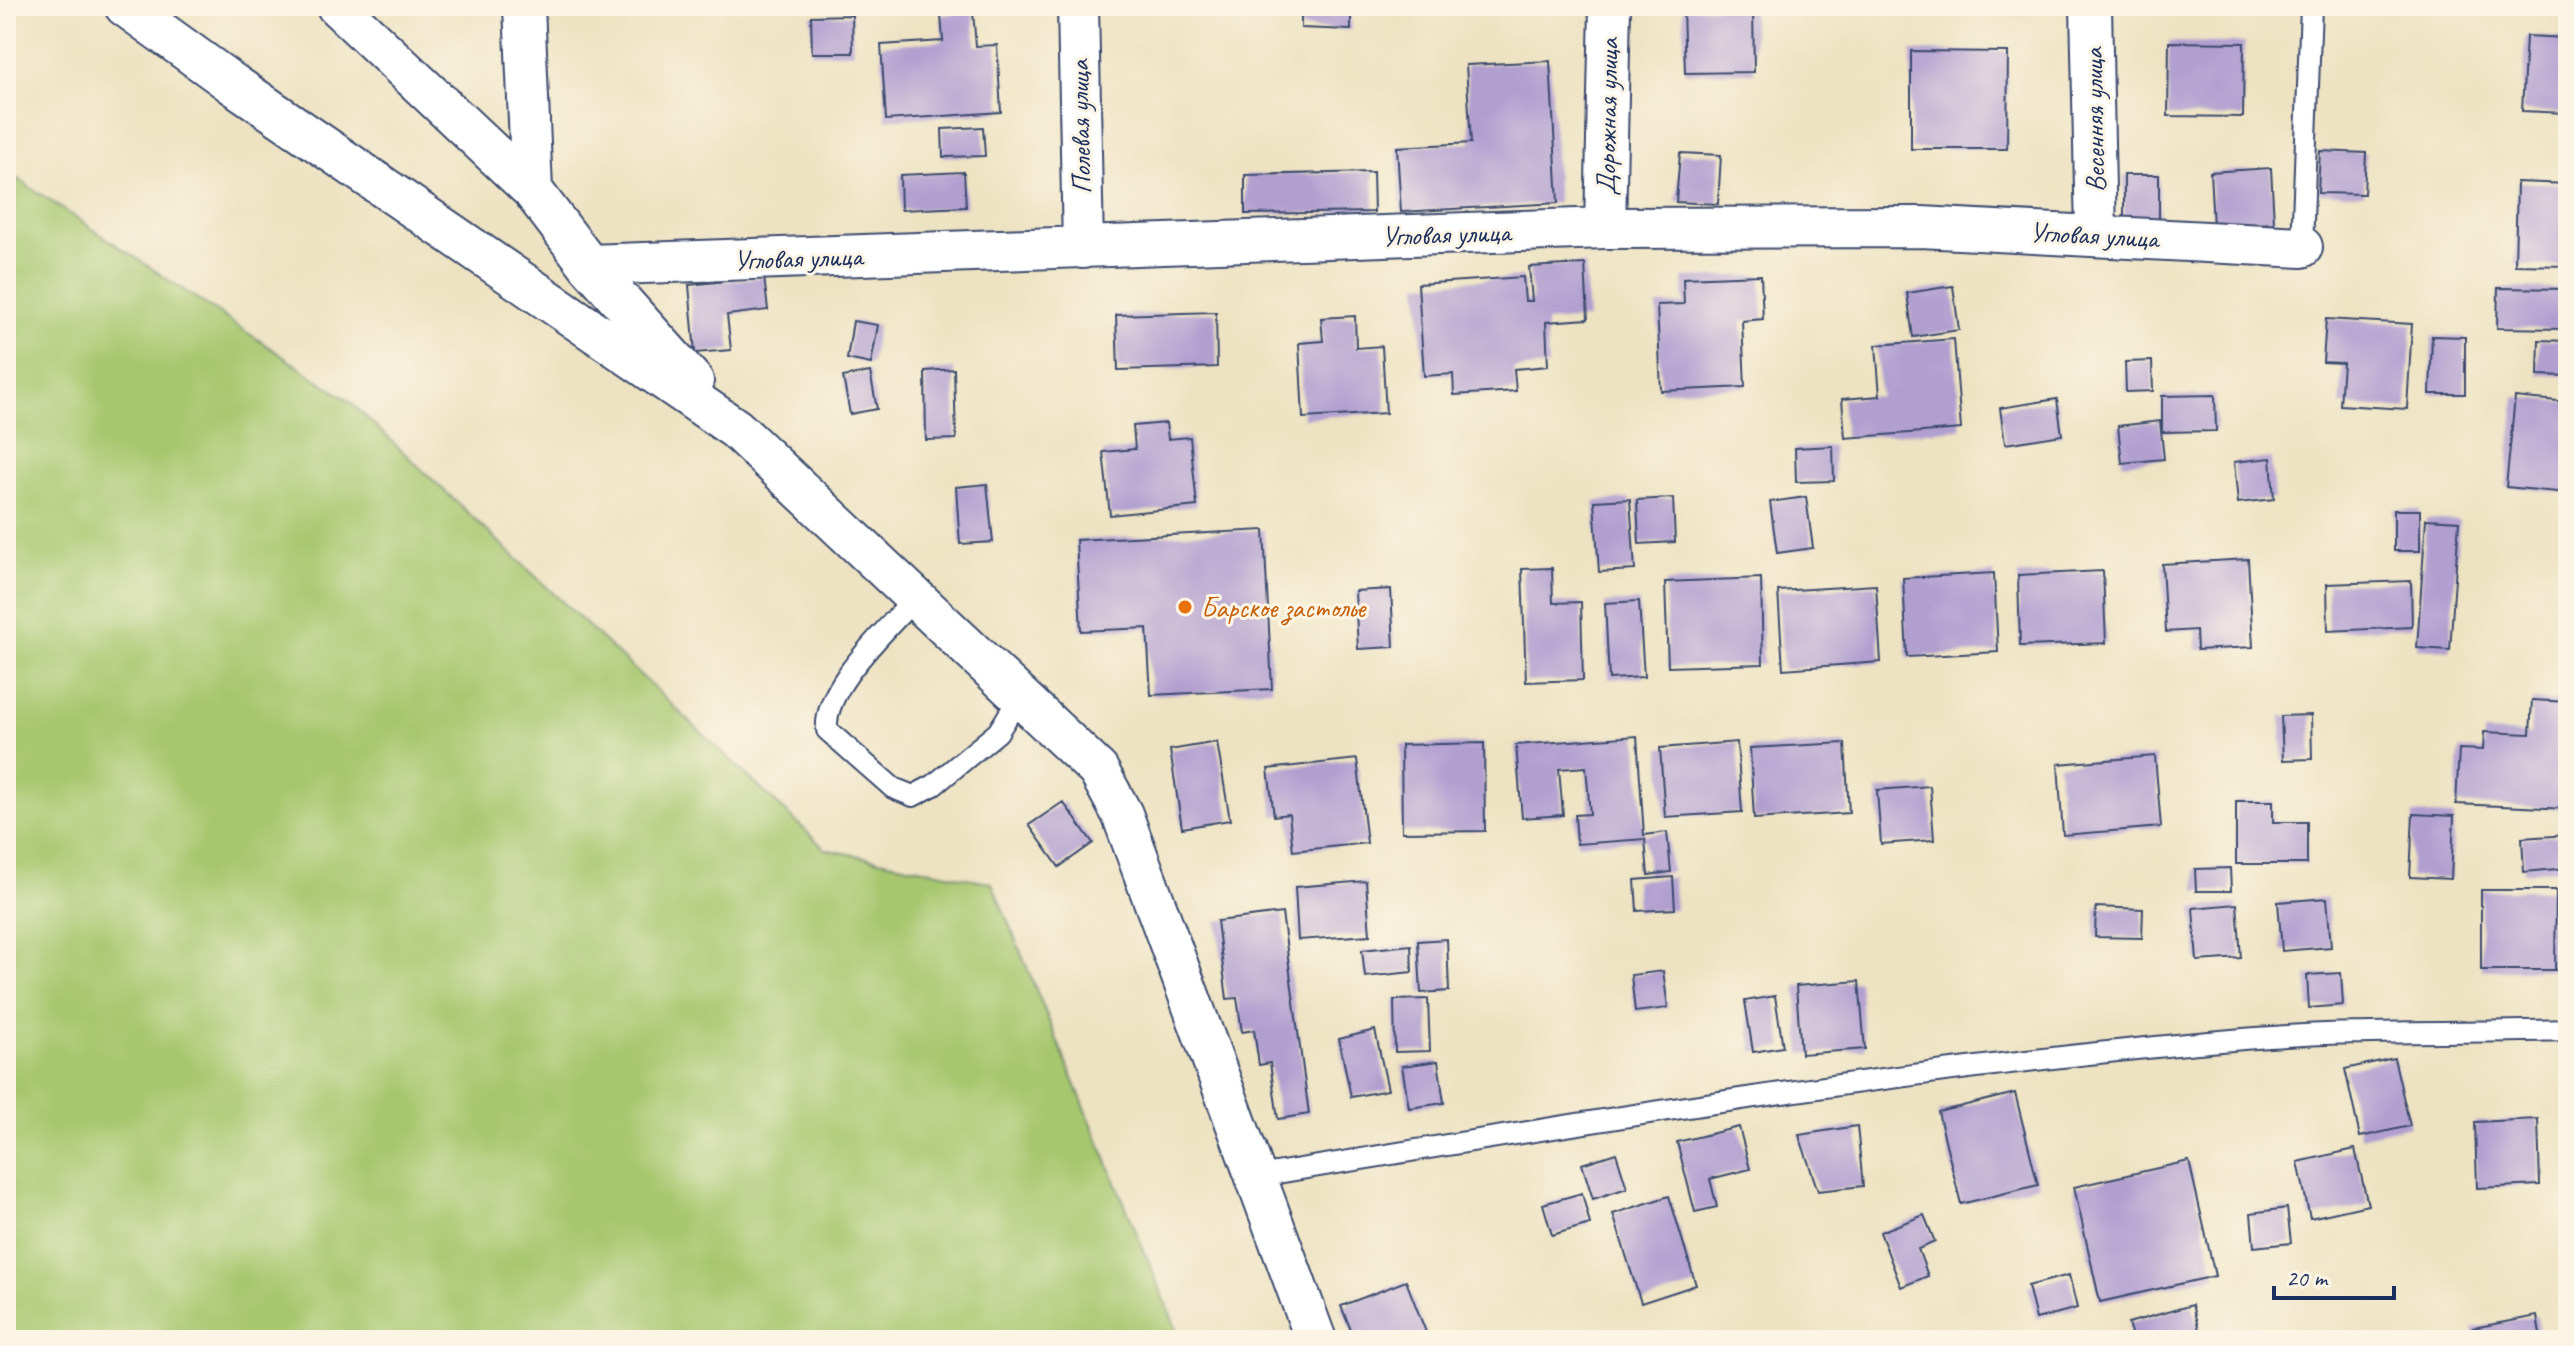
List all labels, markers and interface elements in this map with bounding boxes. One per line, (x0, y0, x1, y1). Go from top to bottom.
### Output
street label: Дорожная улица (1588, 36, 1626, 196)
street label: Весенняя улица (2075, 46, 2113, 192)
street label: Полевая улица (1061, 58, 1099, 194)
street label: Угловая улица (1381, 214, 1513, 254)
street label: Угловая улица (2029, 214, 2162, 256)
street label: Угловая улица (733, 238, 865, 278)
place label: Барское застолье (1201, 590, 1367, 626)
marker: Барское застолье (1176, 598, 1194, 616)
scale bar (2274, 1250, 2394, 1300)
text: 20 m (2286, 1263, 2329, 1293)

